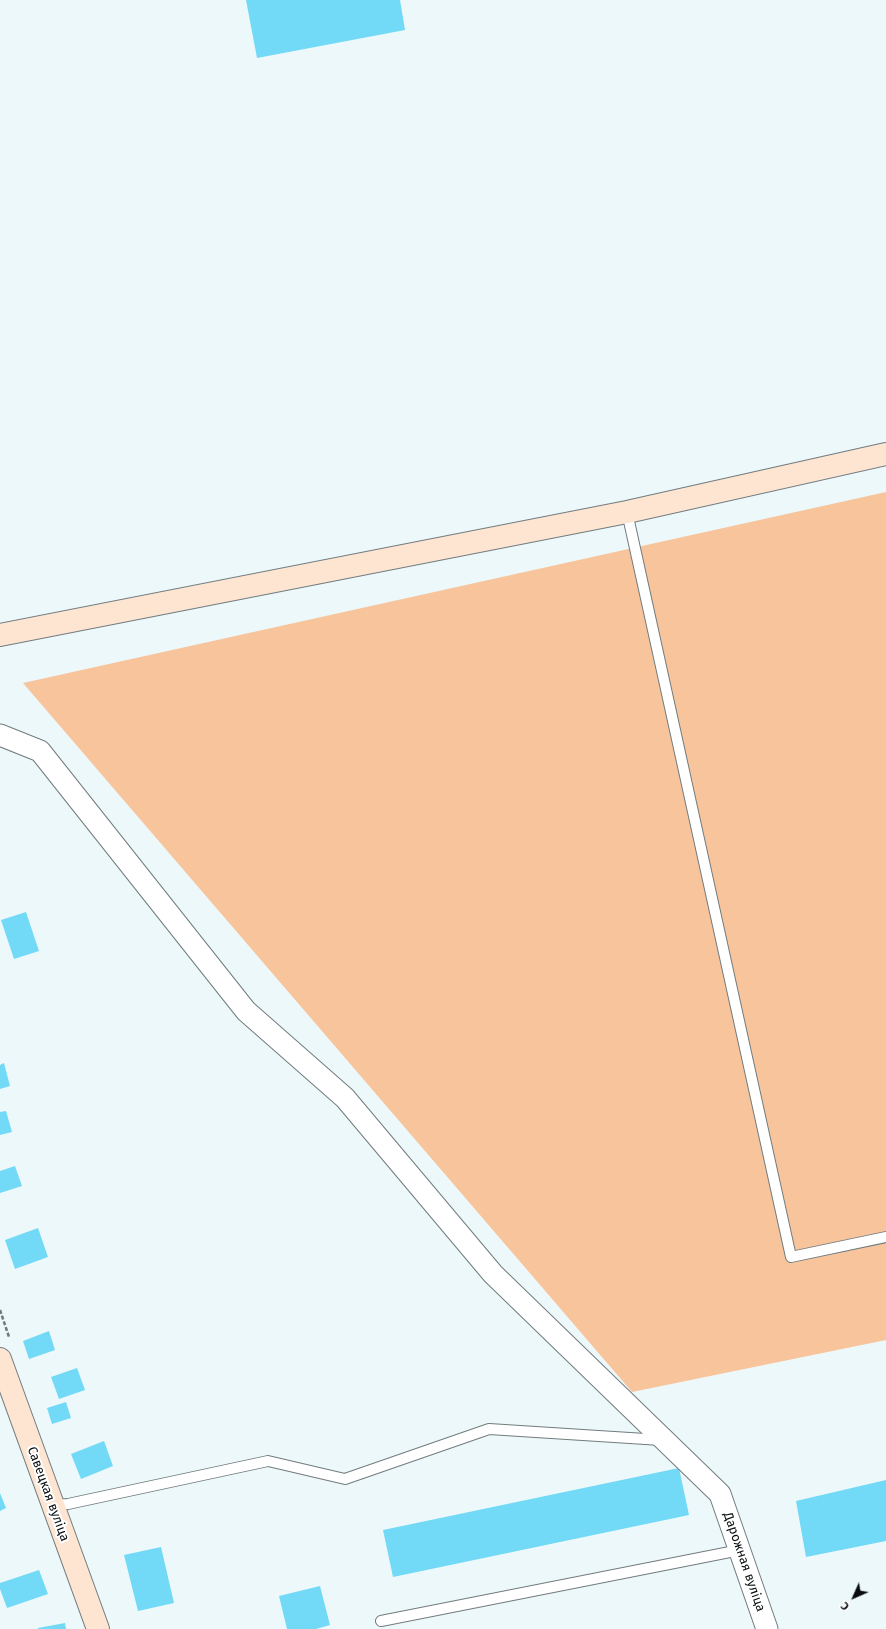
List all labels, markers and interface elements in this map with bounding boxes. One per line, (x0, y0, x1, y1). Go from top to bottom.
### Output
street label: Савецкая вуліца (24, 1445, 72, 1543)
street label: Дарожная вуліца (720, 1510, 768, 1614)
north arrow (834, 1577, 874, 1617)
text: С (838, 1599, 852, 1613)

